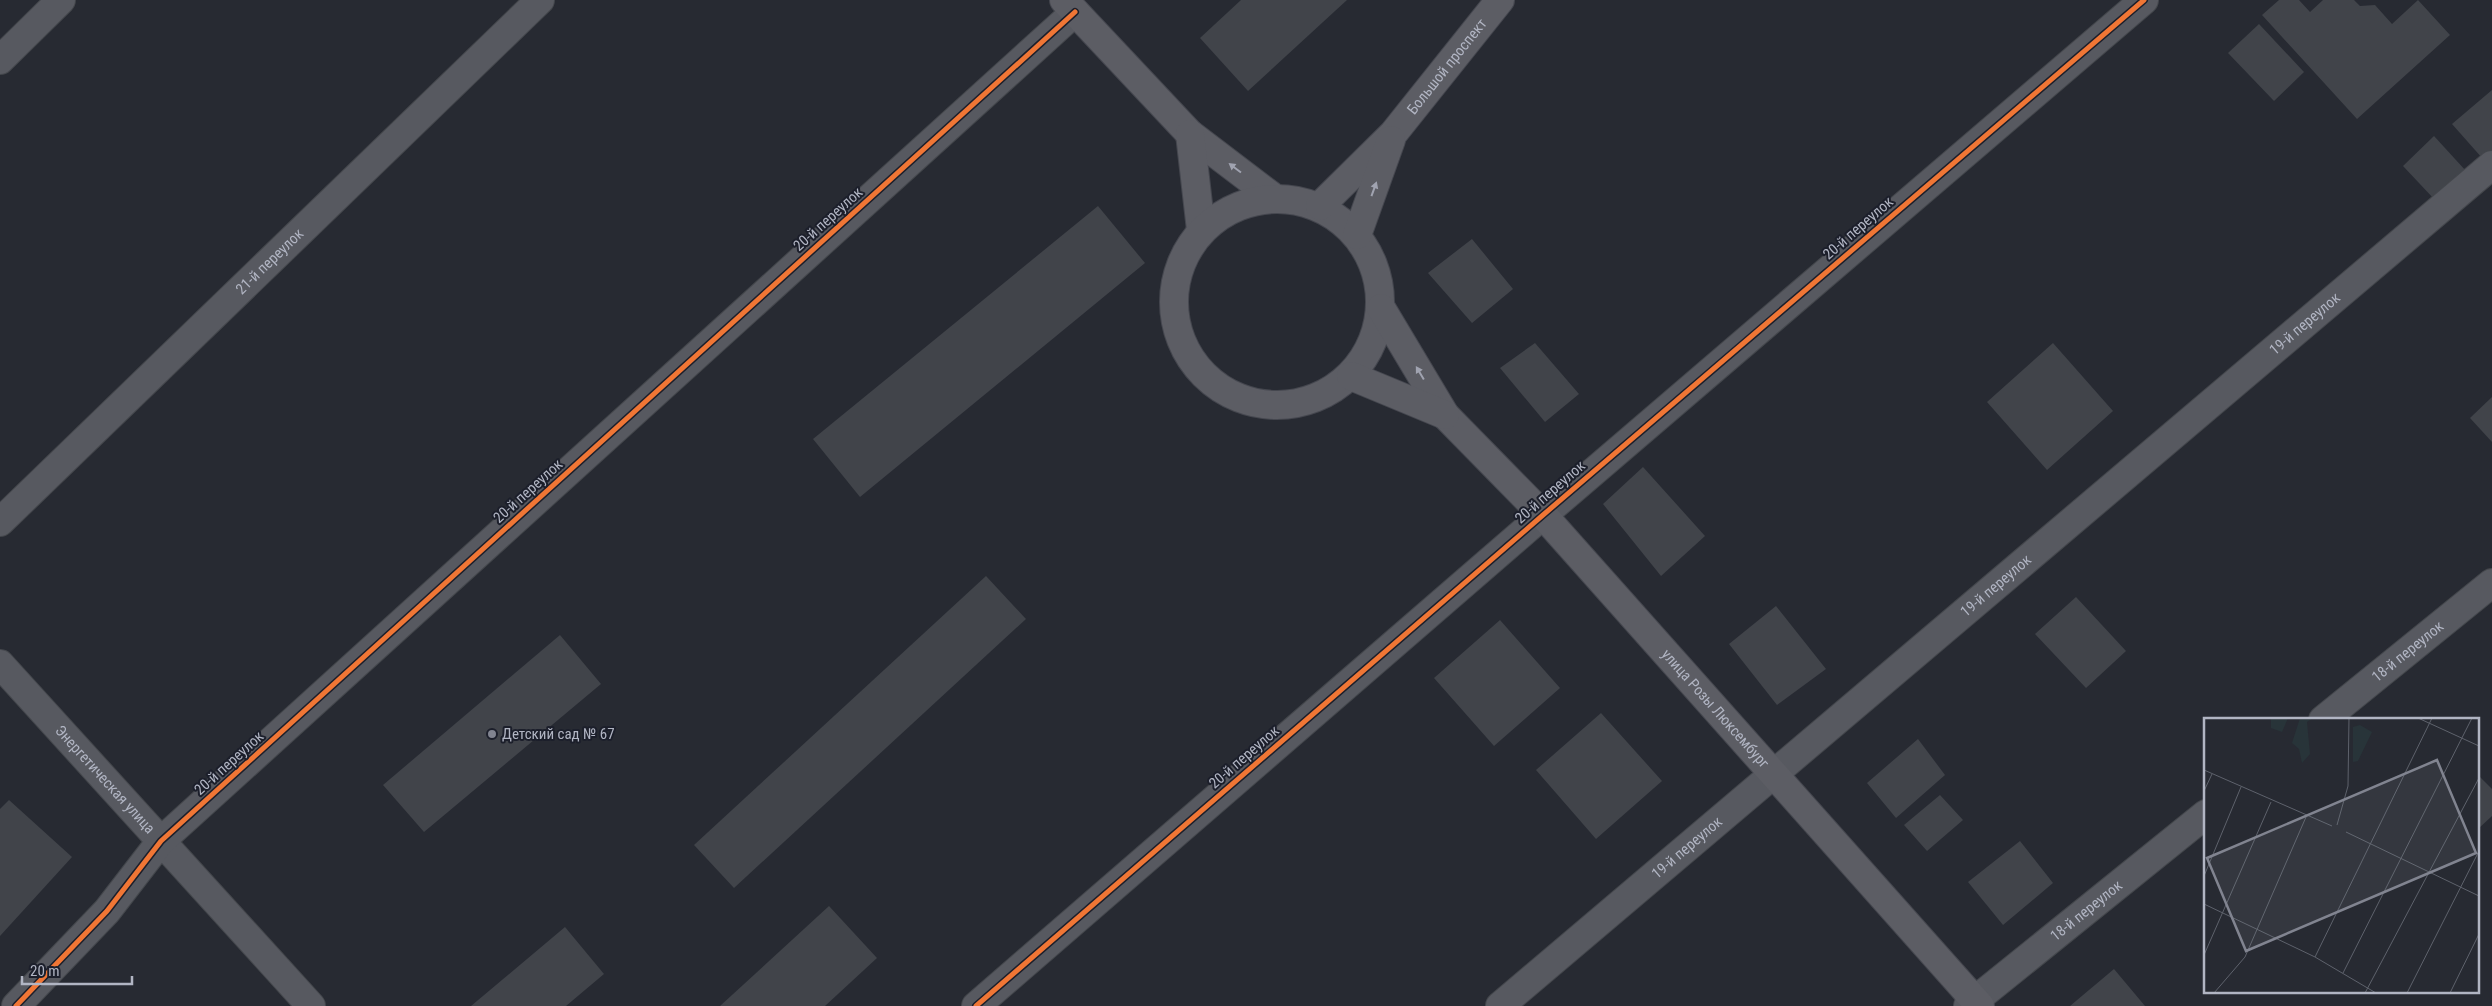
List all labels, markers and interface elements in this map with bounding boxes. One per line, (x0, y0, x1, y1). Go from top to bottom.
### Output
street label: Большой проспект (1403, 15, 1491, 118)
one-way arrow (1229, 162, 1242, 173)
one-way arrow (1370, 181, 1378, 196)
street label: 20-й переулок (790, 183, 866, 255)
street label: 20-й переулок (1819, 193, 1897, 263)
street label: 21-й переулок (232, 225, 307, 298)
street label: 19-й переулок (2266, 289, 2344, 359)
one-way arrow (1415, 367, 1424, 380)
street label: 20-й переулок (490, 455, 566, 527)
street label: 20-й переулок (1511, 457, 1589, 527)
street label: 19-й переулок (1957, 551, 2035, 621)
street label: 18-й переулок (2368, 617, 2447, 686)
street label: улица Розы Люксембург (1658, 646, 1773, 772)
inset map (2204, 718, 2480, 994)
street label: Энергетическая улица (51, 722, 159, 837)
street label: 20-й переулок (1205, 722, 1283, 792)
place label: Детский сад № 67 (502, 725, 615, 743)
street label: 20-й переулок (191, 727, 267, 799)
marker: Детский сад № 67 (486, 728, 498, 740)
street label: 19-й переулок (1648, 813, 1726, 883)
street label: 18-й переулок (2047, 876, 2126, 945)
scale bar (22, 954, 132, 986)
text: 20 m (30, 962, 60, 980)

